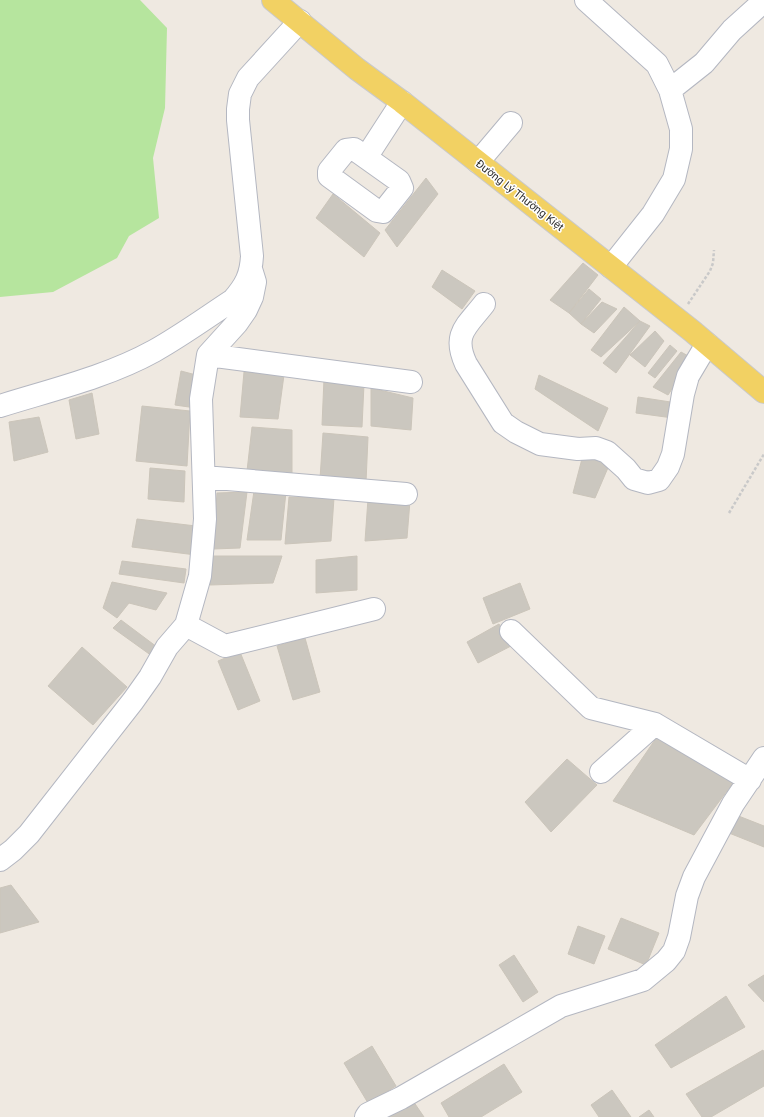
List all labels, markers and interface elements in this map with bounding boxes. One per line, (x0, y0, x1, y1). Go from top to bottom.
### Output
street label: Đường Lý Thường Kiệt (473, 157, 567, 234)

